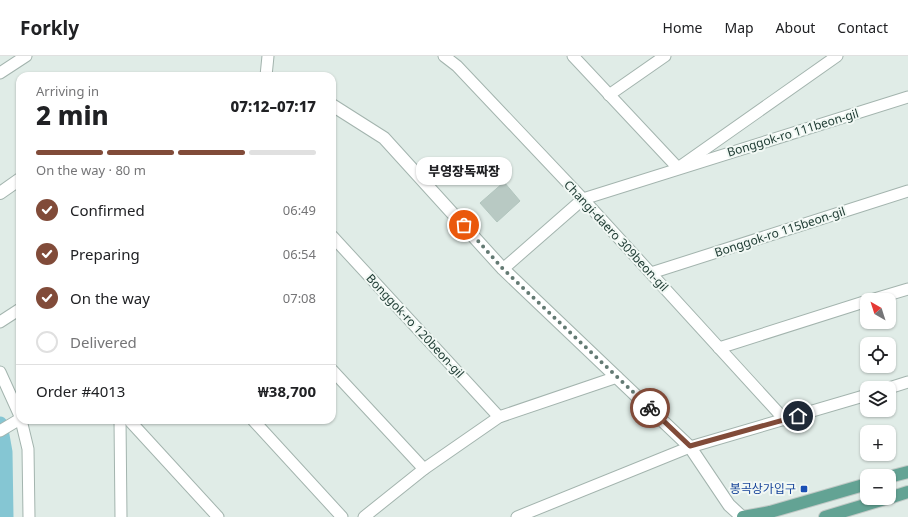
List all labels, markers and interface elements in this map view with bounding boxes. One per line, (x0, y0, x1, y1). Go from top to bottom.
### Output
text: Forkly (20, 15, 79, 41)
text: Home (663, 18, 702, 37)
text: Map (724, 18, 754, 37)
text: About (776, 18, 815, 37)
text: Contact (837, 18, 888, 37)
text: Arriving in (36, 82, 99, 100)
text: 07:12–07:17 (231, 96, 316, 116)
text: 2 min (36, 97, 109, 133)
street label: Bonggok-ro 111beon-gil (725, 104, 861, 161)
callout: 부영장독짜장 (416, 157, 512, 185)
text: On the way · 80 m (36, 161, 146, 179)
text: 부영장독짜장 (428, 162, 500, 180)
street label: Changi-daero 309beon-gil (560, 176, 672, 295)
icon: check (36, 199, 58, 221)
text: Confirmed (70, 200, 145, 220)
text: 06:49 (283, 201, 316, 219)
street label: Bonggok-ro 115beon-gil (712, 202, 847, 261)
pin (447, 208, 481, 242)
icon: bag (453, 214, 475, 236)
icon: check (36, 243, 58, 265)
text: Preparing (70, 244, 140, 264)
text: 06:54 (283, 245, 316, 263)
street label: Bonggok-ro 120beon-gil (363, 270, 468, 381)
icon: check (36, 287, 58, 309)
text: On the way (70, 288, 150, 308)
text: 07:08 (283, 289, 316, 307)
north arrow (860, 293, 896, 329)
map controls (860, 293, 896, 505)
text: Delivered (70, 332, 137, 352)
button: locate (860, 337, 896, 373)
text: Order #4013 (36, 381, 125, 401)
text: ₩38,700 (258, 381, 316, 401)
button: layers (860, 381, 896, 417)
courier (630, 388, 670, 428)
icon: bike (639, 397, 661, 419)
pin (781, 399, 815, 433)
icon: home (787, 405, 809, 427)
button: + (860, 425, 896, 461)
button: − (860, 469, 896, 505)
place label: 봉곡상가입구 (730, 480, 796, 497)
marker: 봉곡상가입구 (799, 484, 809, 494)

